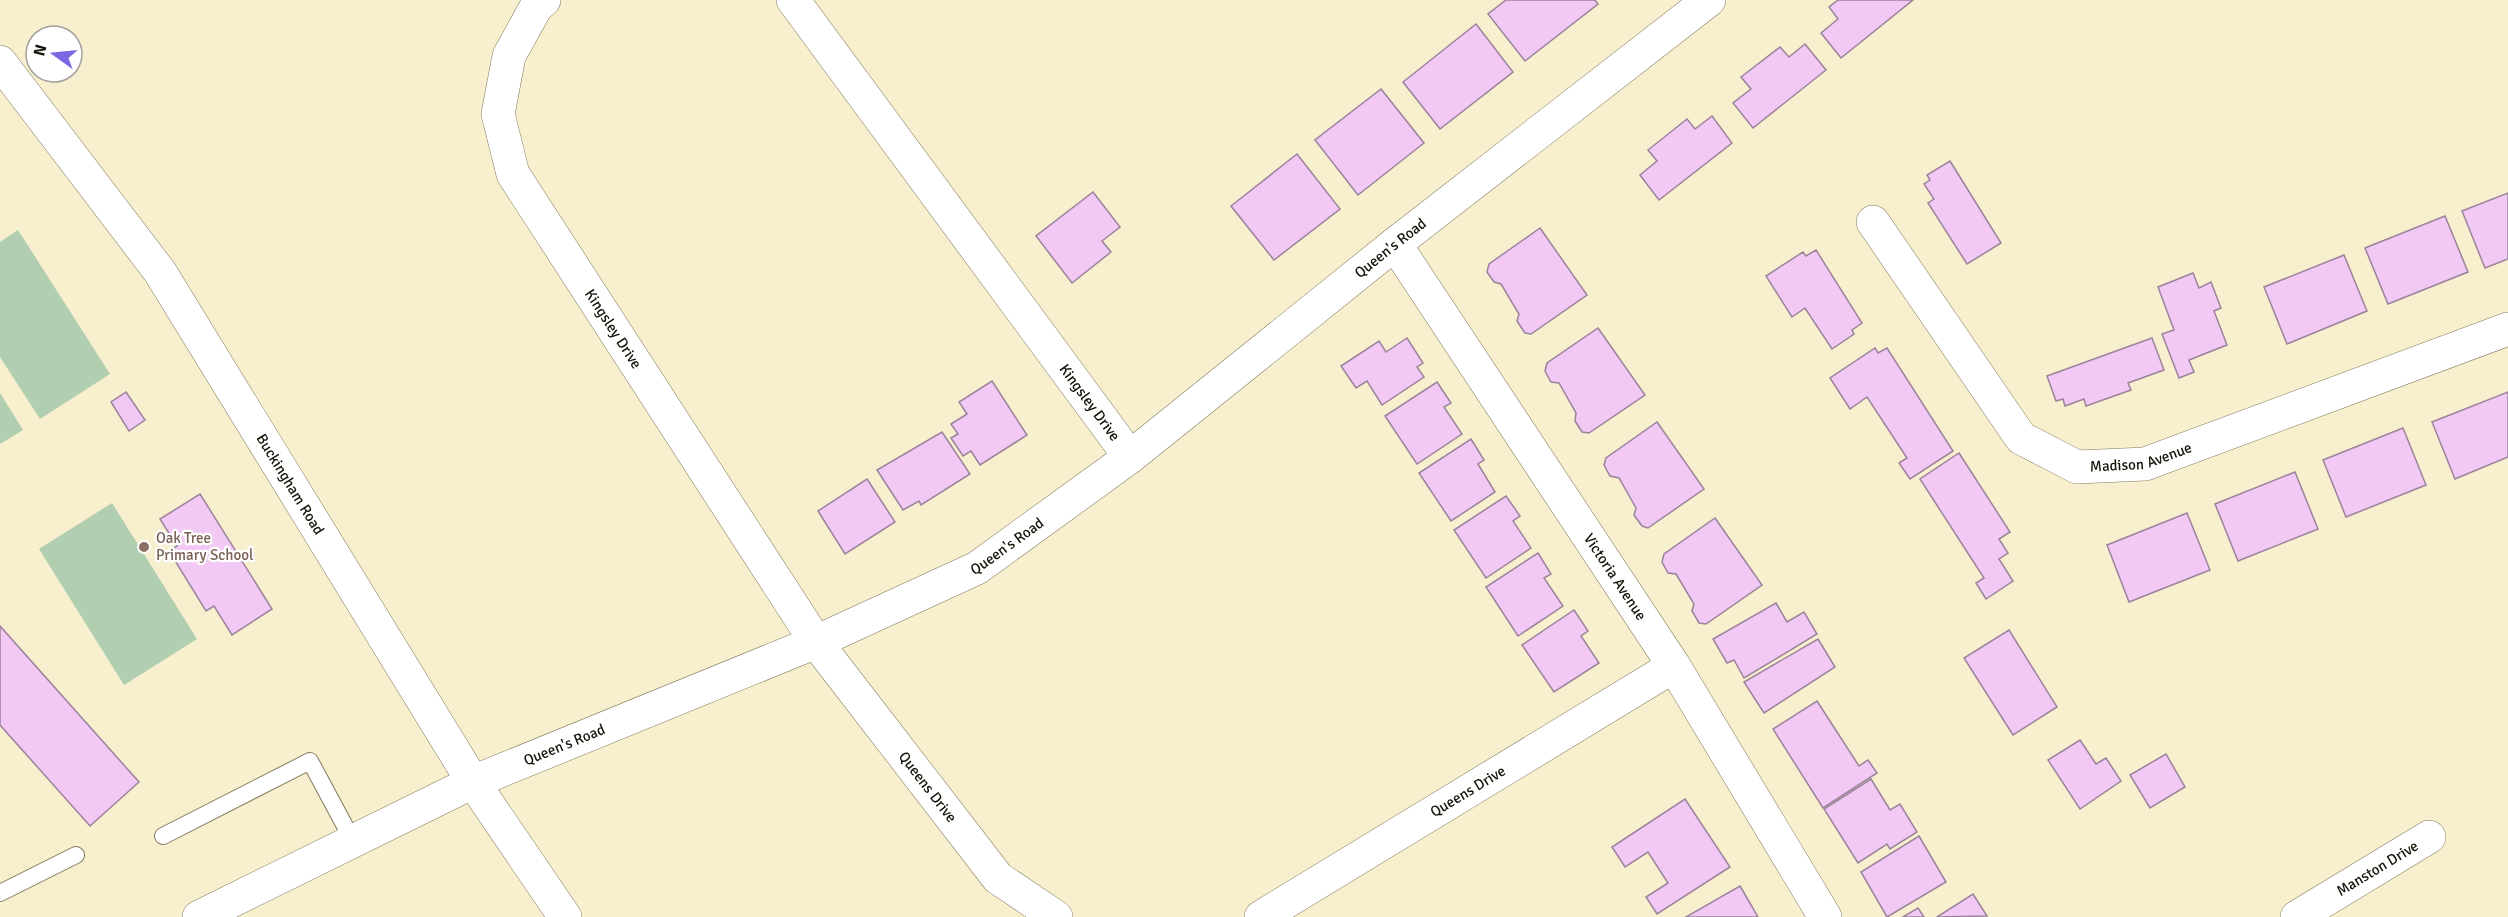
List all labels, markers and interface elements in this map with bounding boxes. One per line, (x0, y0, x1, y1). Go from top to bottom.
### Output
north arrow (24, 24, 84, 84)
text: N (29, 42, 52, 58)
street label: Queen's Road (1351, 214, 1430, 282)
street label: Kingsley Drive (581, 286, 646, 372)
street label: Kingsley Drive (1055, 360, 1124, 444)
street label: Buckingham Road (252, 430, 328, 538)
street label: Madison Avenue (2089, 438, 2194, 475)
street label: Queen's Road (968, 514, 1047, 579)
place label: Oak Tree Primary School (156, 529, 253, 564)
street label: Victoria Avenue (1580, 530, 1650, 624)
marker: Oak Tree Primary School (137, 540, 151, 554)
street label: Queen's Road (521, 720, 608, 769)
street label: Queens Drive (895, 748, 961, 826)
street label: Queens Drive (1427, 762, 1509, 821)
street label: Manston Drive (2333, 837, 2422, 900)

